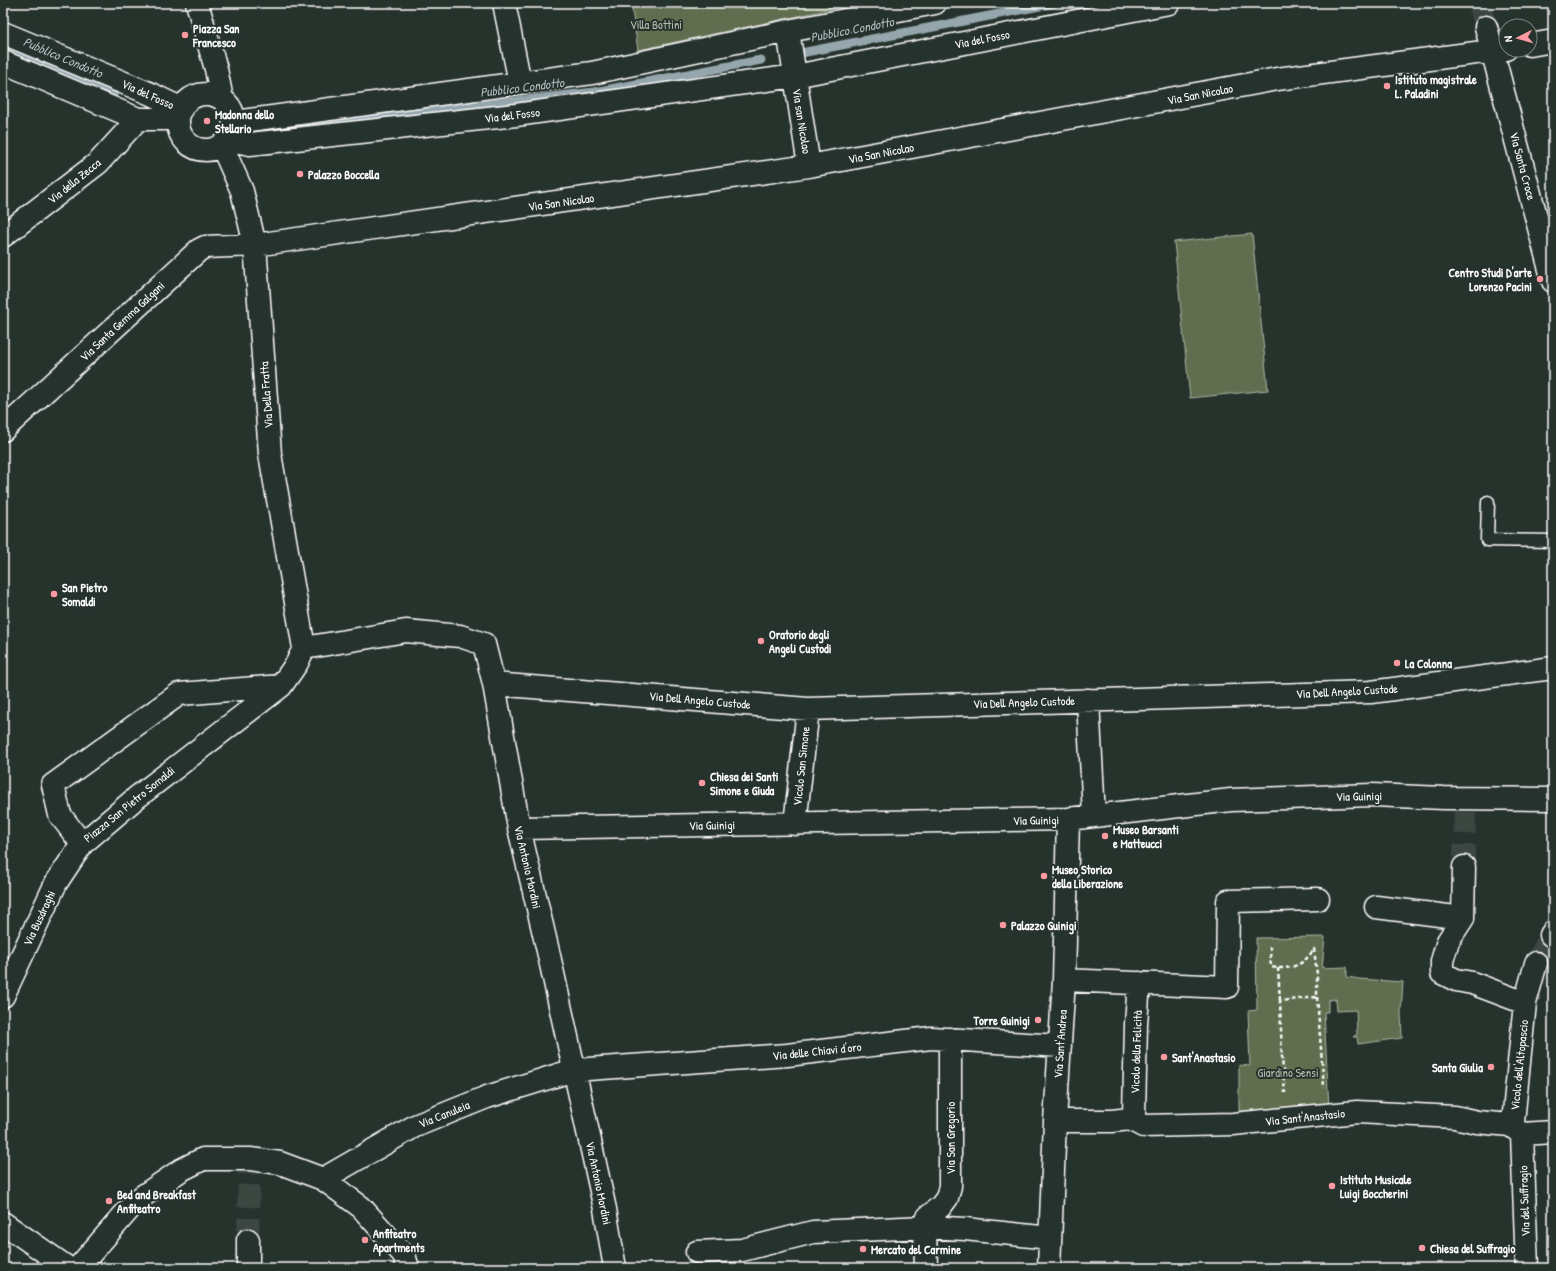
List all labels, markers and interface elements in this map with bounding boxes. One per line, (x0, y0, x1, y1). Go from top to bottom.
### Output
water label: Pubblico Condotto (809, 12, 897, 46)
park label: Villa Bottini (630, 16, 682, 33)
north arrow (1498, 18, 1538, 58)
place label: Piazza San Francesco (192, 20, 240, 51)
street label: Via del Fosso (953, 25, 1011, 53)
marker: Piazza San Francesco (180, 30, 190, 40)
water label: Pubblico Condotto (21, 32, 107, 82)
text: N (1501, 35, 1515, 43)
place label: Istituto magistrale L. Paladini (1395, 71, 1477, 102)
water label: Pubblico Condotto (479, 73, 567, 101)
street label: Via del Fosso (119, 75, 177, 113)
street label: Via San Nicolao (1166, 79, 1234, 109)
marker: Istituto magistrale L. Paladini (1382, 81, 1392, 91)
street label: Via san Nicolao (788, 87, 816, 155)
street label: Via del Fosso (483, 103, 541, 127)
place label: Madonna dello Stellario (215, 106, 274, 137)
marker: Madonna dello Stellario (202, 116, 212, 126)
street label: Via Santa Croce (1506, 130, 1540, 202)
street label: Via San Nicolao (847, 138, 915, 168)
street label: Via della Zecca (44, 154, 104, 208)
place label: Palazzo Boccella (308, 166, 379, 183)
marker: Palazzo Boccella (295, 169, 305, 179)
street label: Via San Nicolao (527, 189, 595, 215)
place label: Centro Studi D'arte Lorenzo Pacini (1448, 264, 1532, 295)
marker: Centro Studi D'arte Lorenzo Pacini (1535, 274, 1545, 284)
street label: Via Santa Gemma Galgani (76, 277, 168, 365)
street label: Via Della Fratta (255, 361, 277, 429)
place label: San Pietro Somaldi (62, 579, 107, 610)
marker: San Pietro Somaldi (49, 589, 59, 599)
place label: Oratorio degli Angeli Custodi (769, 626, 832, 658)
marker: Oratorio degli Angeli Custodi (756, 636, 766, 646)
place label: La Colonna (1405, 655, 1452, 672)
marker: La Colonna (1392, 658, 1402, 668)
street label: Via Dell Angelo Custode (1296, 680, 1399, 702)
street label: Via Dell Angelo Custode (648, 687, 752, 713)
street label: Via Dell Angelo Custode (973, 692, 1075, 712)
street label: Vicolo San Simone (788, 725, 814, 806)
street label: Piazza San Pietro Somaldi (80, 762, 178, 846)
place label: Chiesa dei Santi Simone e Giuda (710, 768, 779, 799)
marker: Chiesa dei Santi Simone e Giuda (697, 778, 707, 788)
street label: Via Guinigi (1336, 787, 1382, 805)
street label: Via Guinigi (1013, 811, 1059, 829)
street label: Via Guinigi (689, 816, 735, 834)
place label: Museo Barsanti e Matteucci (1112, 821, 1179, 852)
street label: Via Antonio Mordini (510, 824, 546, 910)
marker: Museo Barsanti e Matteucci (1100, 831, 1110, 841)
place label: Museo Storico della Liberazione (1052, 861, 1123, 892)
marker: Museo Storico della Liberazione (1039, 871, 1049, 881)
street label: Via Busdraghi (19, 887, 59, 949)
place label: Palazzo Guinigi (1011, 917, 1077, 935)
marker: Palazzo Guinigi (998, 920, 1008, 930)
street label: Via Sant'Andrea (1049, 1009, 1071, 1079)
street label: Vicolo della Felicità (1126, 1010, 1146, 1094)
place label: Torre Guinigi (972, 1012, 1030, 1030)
marker: Torre Guinigi (1033, 1015, 1043, 1025)
street label: Vicolo dell'Altopascio (1506, 1019, 1532, 1111)
street label: Via delle Chiavi d'oro (772, 1038, 862, 1064)
place label: Sant'Anastasio (1172, 1049, 1235, 1066)
marker: Sant'Anastasio (1159, 1052, 1169, 1062)
place label: Santa Giulia (1432, 1059, 1483, 1076)
marker: Santa Giulia (1486, 1062, 1496, 1072)
park label: Giardino Sensi (1257, 1064, 1319, 1081)
street label: Via Canuleia (416, 1096, 472, 1132)
street label: Via San Gregorio (942, 1101, 959, 1174)
street label: Via Sant'Anastasio (1264, 1104, 1346, 1130)
street label: Via Antonio Mordini (582, 1140, 616, 1226)
street label: Via del Suffragio (1514, 1165, 1534, 1237)
place label: Istituto Musicale Luigi Boccherini (1340, 1171, 1412, 1203)
marker: Istituto Musicale Luigi Boccherini (1327, 1181, 1337, 1191)
place label: Bed and Breakfast Anfiteatro (117, 1186, 197, 1217)
marker: Bed and Breakfast Anfiteatro (104, 1196, 114, 1206)
place label: Anfiteatro Apartments (373, 1225, 425, 1257)
marker: Anfiteatro Apartments (360, 1235, 370, 1245)
place label: Chiesa del Suffragio (1430, 1240, 1516, 1258)
place label: Mercato del Carmine (871, 1241, 961, 1258)
marker: Chiesa del Suffragio (1417, 1243, 1427, 1253)
marker: Mercato del Carmine (858, 1244, 868, 1254)

